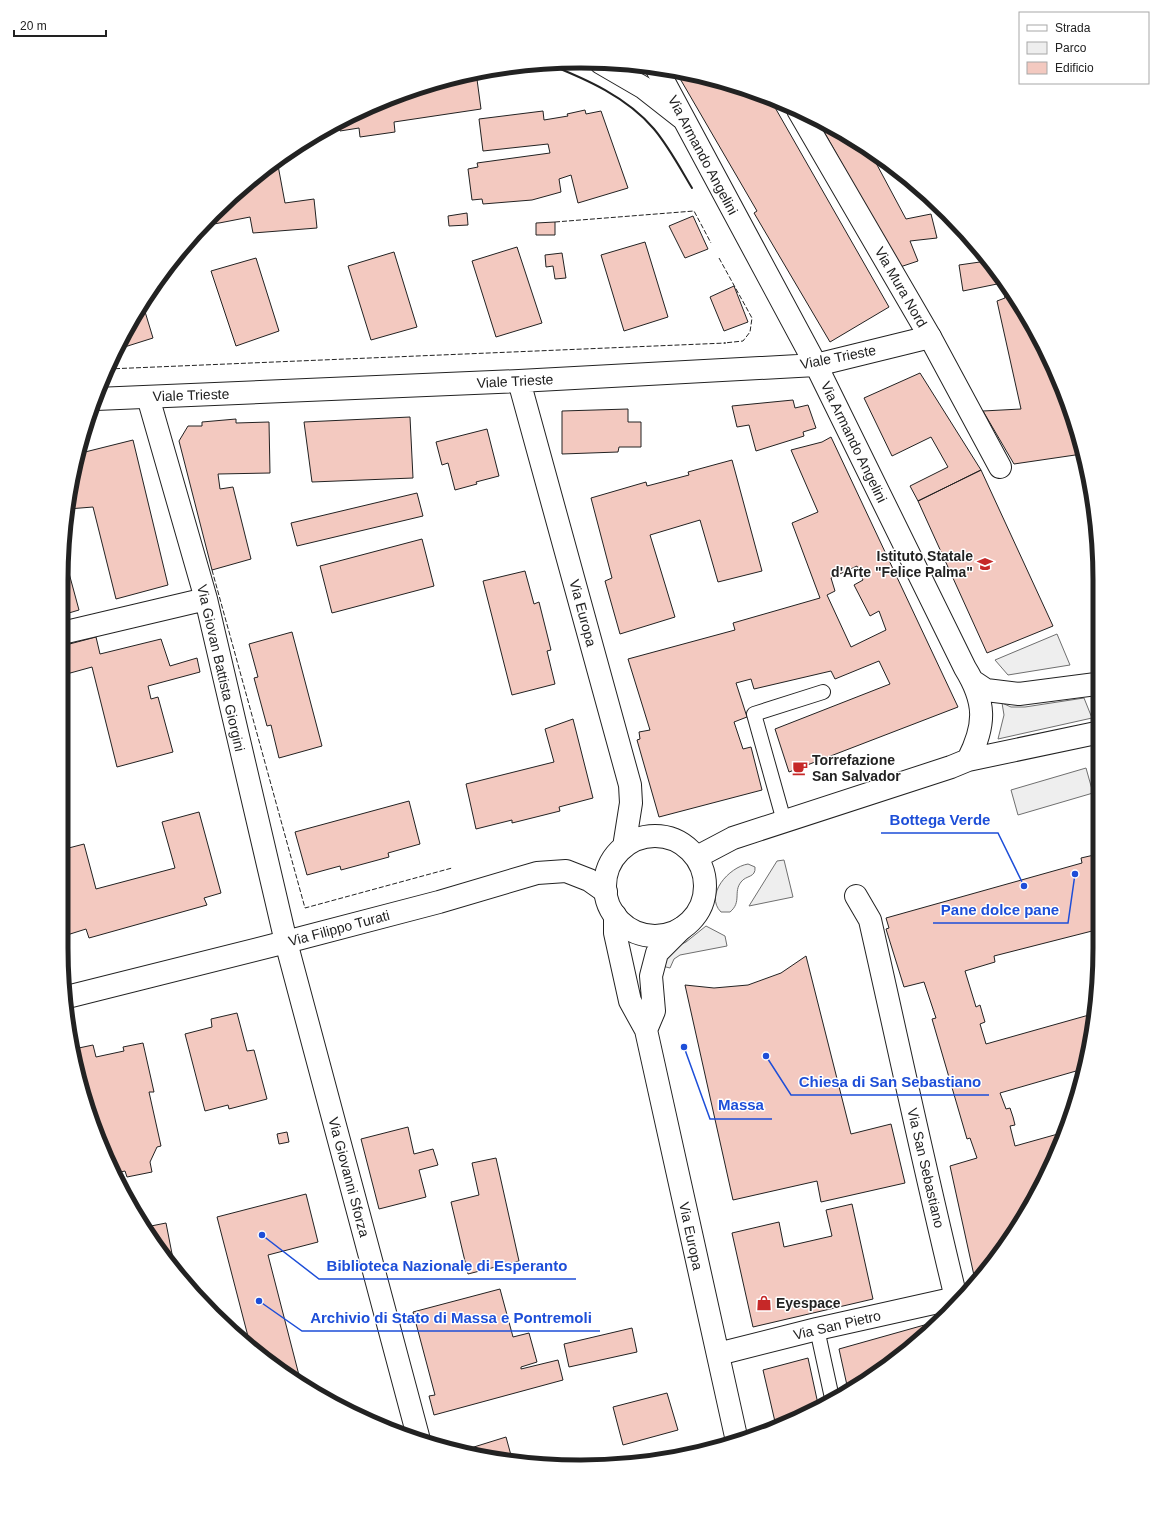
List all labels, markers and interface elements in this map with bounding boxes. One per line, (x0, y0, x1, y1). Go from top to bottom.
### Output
scale bar (14, 12, 106, 38)
legend (1019, 12, 1149, 84)
text: 20 m (20, 19, 47, 33)
text: Strada (1055, 21, 1091, 35)
text: Parco (1055, 41, 1087, 55)
text: Edificio (1055, 61, 1094, 75)
street label: Via Armando Angelini (665, 93, 741, 217)
street label: Via Mura Nord (872, 244, 930, 330)
street label: Viale Trieste (799, 342, 877, 372)
street label: Viale Trieste (476, 371, 554, 391)
street label: Via Armando Angelini (818, 379, 890, 505)
street label: Viale Trieste (152, 386, 230, 404)
place label: Istituto Statale d'Arte "Felice Palma" (831, 548, 973, 580)
school or university icon: Istituto Statale d'Arte "Felice Palma" (976, 555, 994, 573)
street label: Via Europa (566, 578, 600, 649)
street label: Via Giovan Battista Giorgini (194, 583, 248, 753)
place label: Torrefazione San Salvador (812, 752, 901, 784)
cafe icon: Torrefazione San Salvador (791, 759, 809, 777)
callout: Bottega Verde (881, 806, 998, 833)
text: Bottega Verde (890, 811, 990, 828)
callout: Pane dolce pane (933, 896, 1068, 923)
text: Pane dolce pane (941, 901, 1059, 918)
street label: Via Filippo Turati (287, 907, 391, 949)
callout: Chiesa di San Sebastiano (791, 1068, 989, 1095)
text: Chiesa di San Sebastiano (799, 1073, 981, 1090)
callout: Massa (710, 1092, 772, 1119)
text: Massa (718, 1096, 765, 1113)
street label: Via San Sebastiano (904, 1106, 948, 1230)
street label: Via Giovanni Sforza (325, 1115, 373, 1239)
street label: Via Europa (676, 1201, 706, 1272)
callout: Biblioteca Nazionale di Esperanto (319, 1252, 576, 1279)
text: Biblioteca Nazionale di Esperanto (327, 1257, 567, 1274)
shop icon: Eyespace (755, 1294, 773, 1312)
place label: Eyespace (776, 1295, 841, 1311)
callout: Archivio di Stato di Massa e Pontremoli (302, 1304, 600, 1331)
street label: Via San Pietro (792, 1307, 882, 1343)
text: Archivio di Stato di Massa e Pontremoli (310, 1309, 592, 1326)

